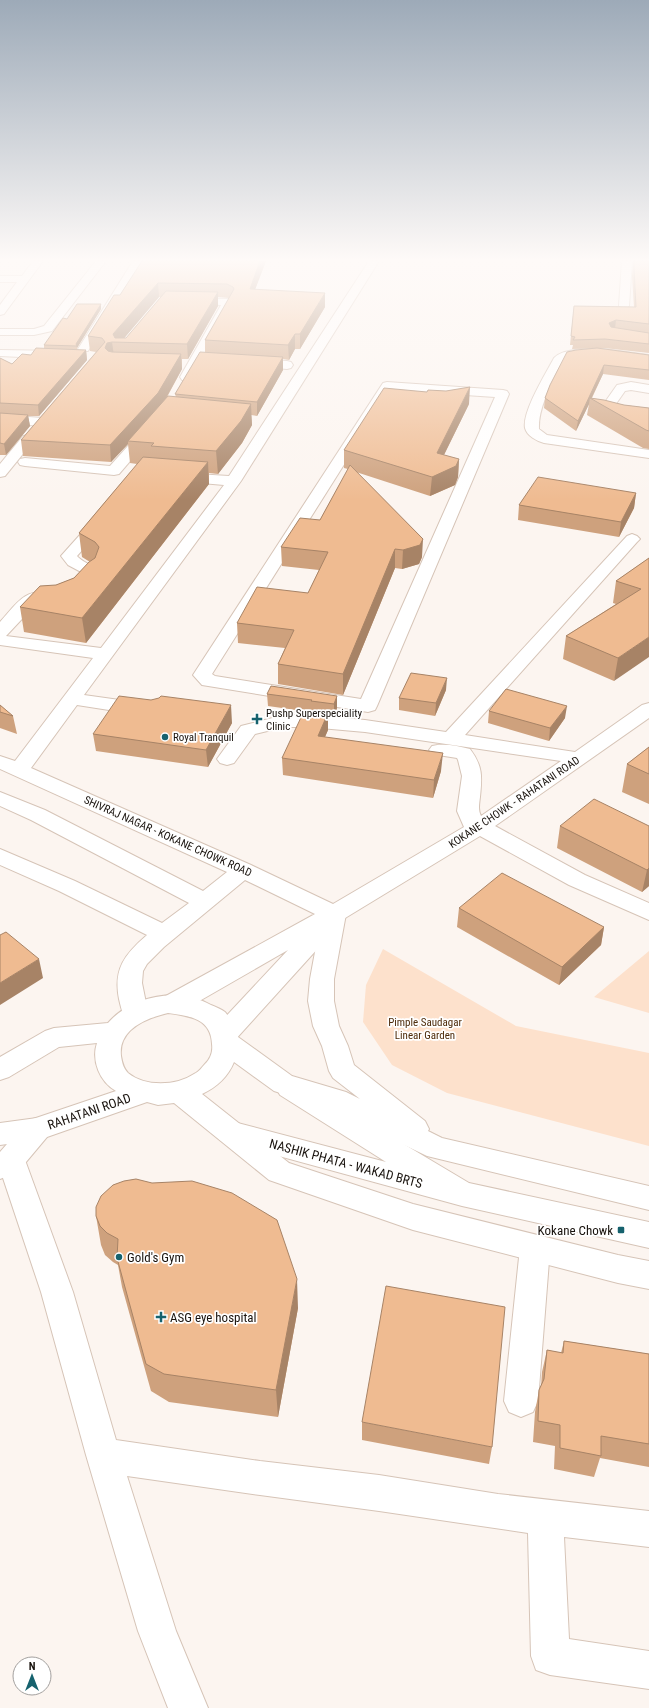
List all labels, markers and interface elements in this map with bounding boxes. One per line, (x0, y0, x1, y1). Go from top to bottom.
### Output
place label: Pushp Superspeciality Clinic (266, 707, 362, 733)
marker: Pushp Superspeciality Clinic (251, 713, 263, 725)
place label: Royal Tranquil (173, 731, 234, 744)
marker: Royal Tranquil (160, 732, 170, 742)
street label: KOKANE CHOWK - RAHATANI ROAD (446, 754, 582, 851)
street label: SHIVRAJ NAGAR - KOKANE CHOWK ROAD (82, 793, 254, 879)
park label: Pimple Saudagar Linear Garden (388, 1016, 462, 1042)
street label: RAHATANI ROAD (46, 1090, 133, 1133)
street label: NASHIK PHATA - WAKAD BRTS (268, 1136, 424, 1191)
place label: Kokane Chowk (538, 1223, 613, 1238)
marker: Kokane Chowk (616, 1225, 626, 1235)
place label: Gold's Gym (127, 1250, 184, 1265)
marker: Gold's Gym (114, 1252, 124, 1262)
place label: ASG eye hospital (170, 1310, 257, 1325)
marker: ASG eye hospital (155, 1311, 167, 1323)
north arrow (12, 1656, 52, 1696)
text: N (29, 1660, 36, 1673)

